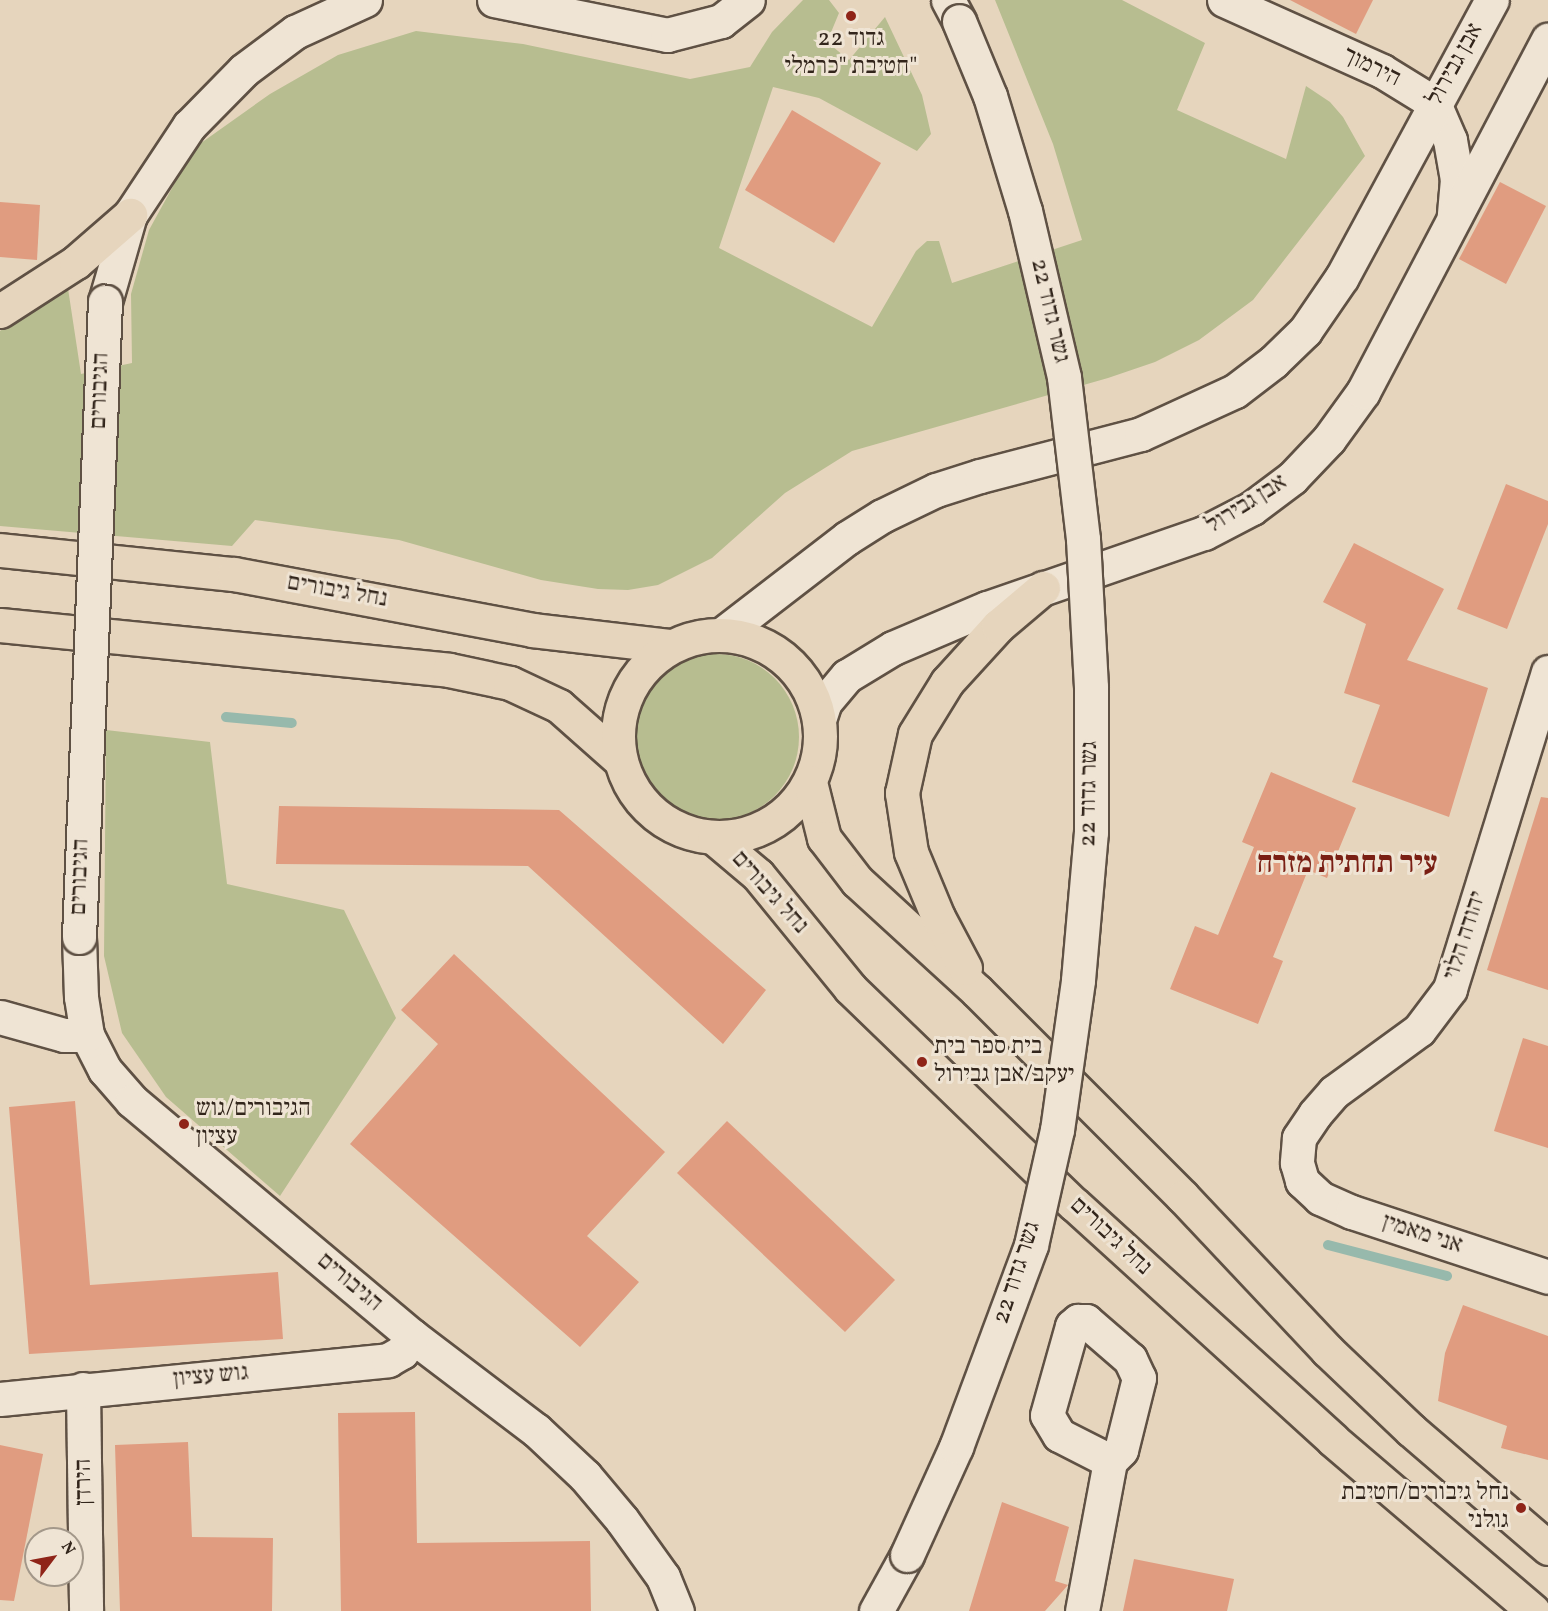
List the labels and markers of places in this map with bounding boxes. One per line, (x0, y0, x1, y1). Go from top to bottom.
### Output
marker: גדוד 22 חטיבת "כרמלי" (844, 9, 858, 23)
place label: גדוד 22 חטיבת "כרמלי" (785, 26, 917, 82)
place label: בית ספר בית יעקב/אבן גבירול (934, 1034, 1074, 1090)
marker: בית ספר בית יעקב/אבן גבירול (915, 1055, 929, 1069)
place label: הגיבורים/גוש עציון (196, 1096, 311, 1152)
marker: הגיבורים/גוש עציון (177, 1117, 191, 1131)
place label: נחל גיבורים/חטיבת גולני (1341, 1480, 1509, 1536)
marker: נחל גיבורים/חטיבת גולני (1514, 1501, 1528, 1515)

